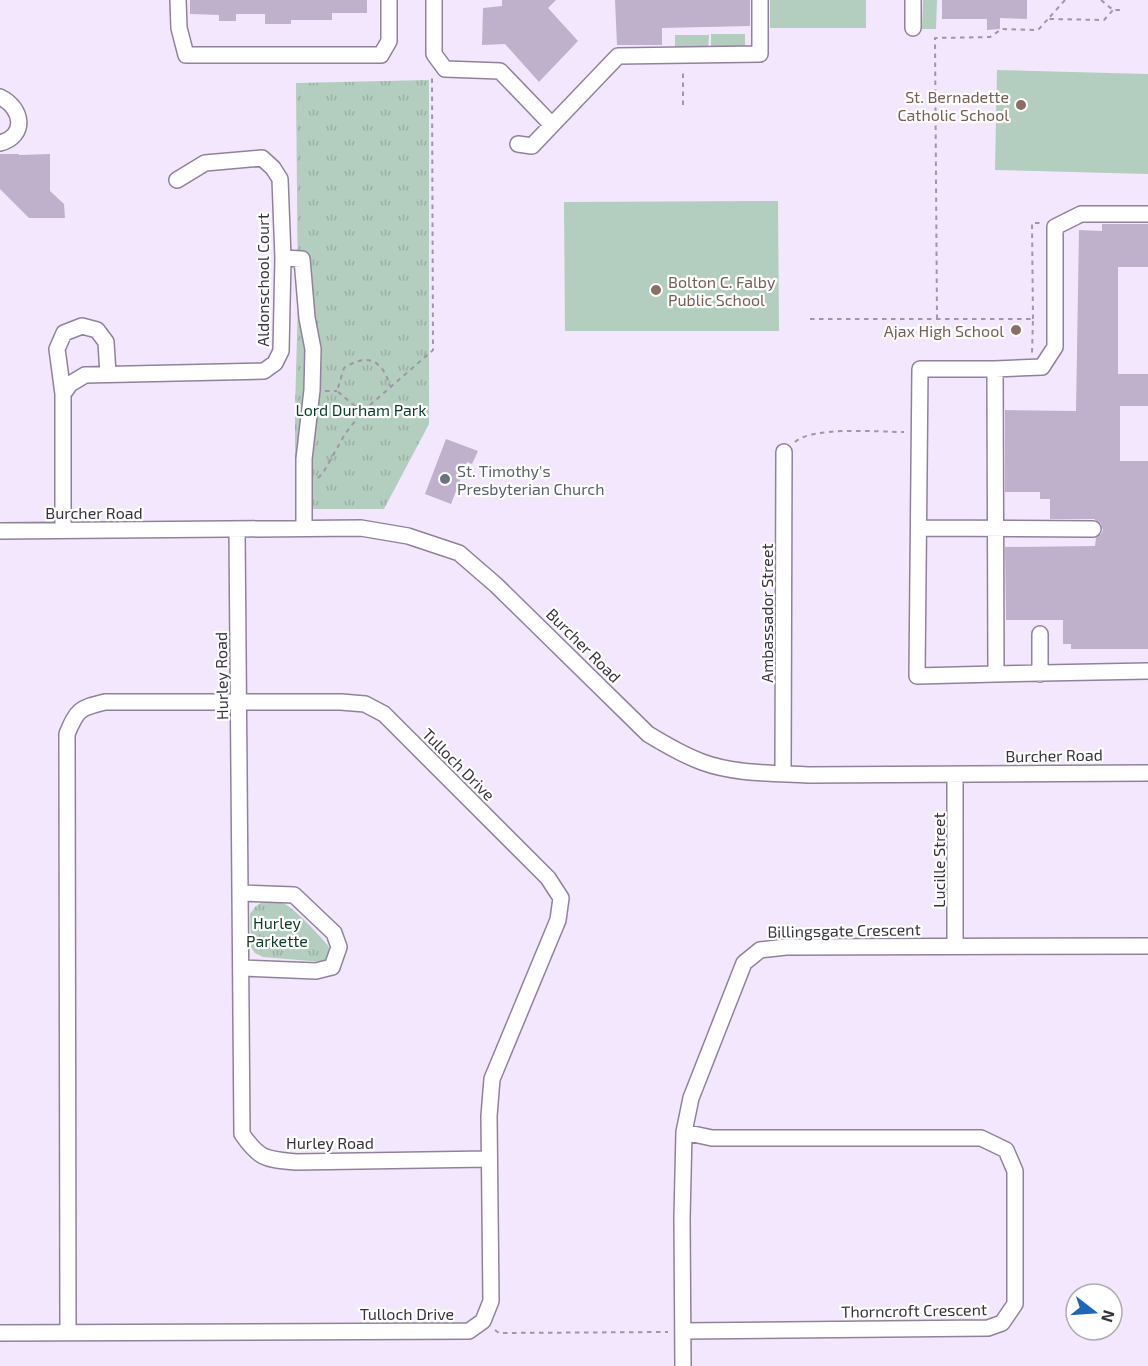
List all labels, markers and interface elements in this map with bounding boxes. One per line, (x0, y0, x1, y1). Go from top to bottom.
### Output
place label: St. Bernadette Catholic School (897, 87, 1009, 124)
marker: St. Bernadette Catholic School (1014, 98, 1028, 112)
street label: Aldonschool Court (253, 213, 272, 347)
place label: Bolton C. Falby Public School (668, 272, 776, 309)
marker: Bolton C. Falby Public School (649, 283, 663, 297)
place label: Ajax High School (884, 321, 1004, 341)
marker: Ajax High School (1009, 323, 1023, 337)
park label: Lord Durham Park (296, 400, 426, 419)
place label: St. Timothy's Presbyterian Church (457, 461, 604, 498)
marker: St. Timothy's Presbyterian Church (438, 472, 452, 486)
street label: Burcher Road (45, 503, 143, 522)
street label: Ambassador Street (757, 543, 776, 683)
street label: Burcher Road (543, 604, 625, 686)
street label: Hurley Road (211, 632, 231, 720)
street label: Tulloch Drive (419, 724, 499, 804)
street label: Burcher Road (1005, 745, 1103, 765)
street label: Lucille Street (929, 812, 948, 908)
park label: Hurley Parkette (246, 913, 308, 950)
street label: Billingsgate Crescent (767, 919, 921, 941)
street label: Hurley Road (286, 1133, 374, 1152)
north arrow (1064, 1282, 1124, 1342)
street label: Thorncroft Crescent (841, 1299, 987, 1321)
street label: Tulloch Drive (360, 1304, 454, 1323)
text: N (1098, 1308, 1120, 1325)

